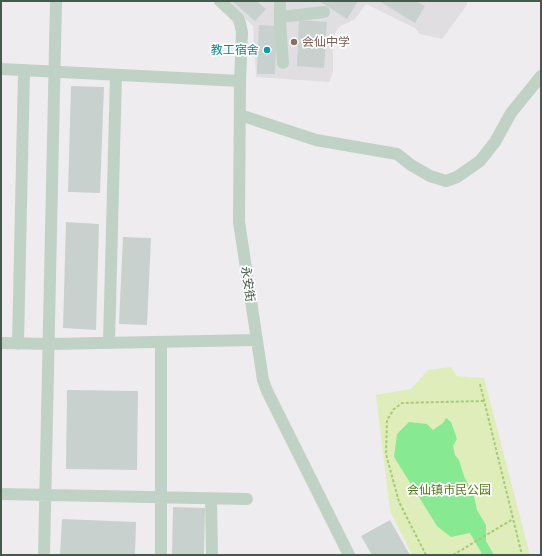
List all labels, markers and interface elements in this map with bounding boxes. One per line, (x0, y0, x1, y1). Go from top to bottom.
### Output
place label: 会仙中学 (302, 35, 350, 49)
marker: 会仙中学 (289, 37, 299, 47)
place label: 教工宿舍 (211, 43, 259, 57)
marker: 教工宿舍 (262, 45, 272, 55)
street label: 永安街 (239, 265, 257, 303)
park label: 会仙镇市民公园 (407, 483, 491, 497)

